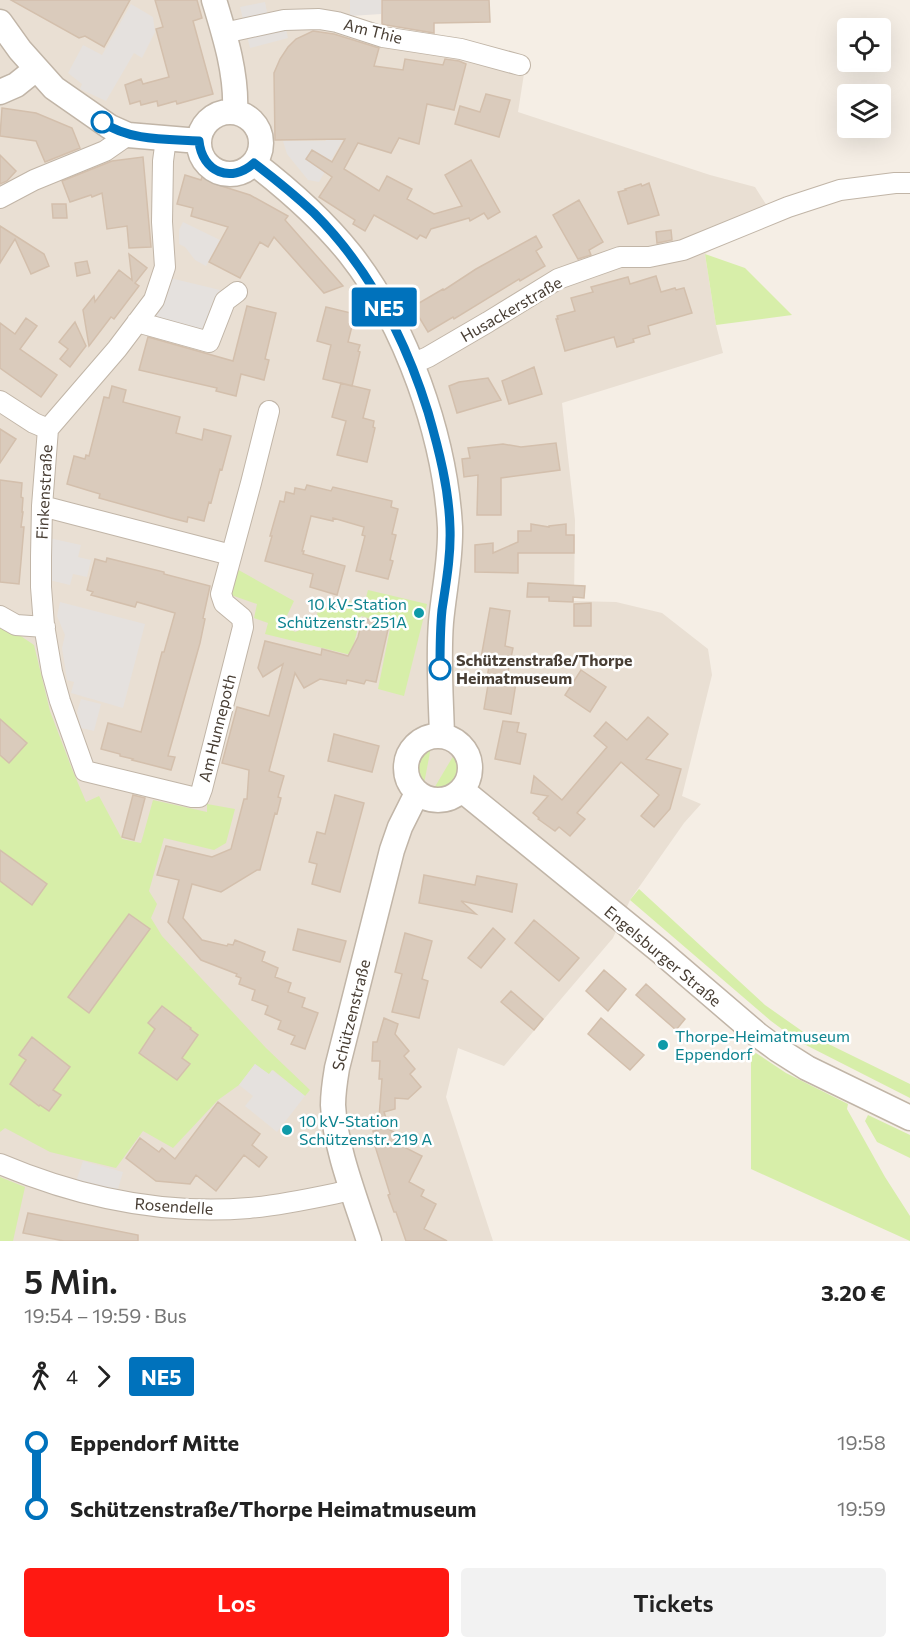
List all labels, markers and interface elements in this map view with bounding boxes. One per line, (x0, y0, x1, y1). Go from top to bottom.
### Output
street label: Am Thie (342, 14, 405, 47)
map controls (837, 18, 891, 138)
button: locate (837, 18, 891, 72)
button: layers (837, 84, 891, 138)
unlabelled marker (91, 111, 113, 133)
street label: Husackerstraße (457, 272, 565, 345)
line badge: NE5 (350, 288, 418, 326)
text: NE5 (364, 295, 404, 320)
street label: Finkenstraße (32, 444, 55, 540)
place label: 10 kV-Station Schützenstr. 251A (277, 594, 407, 631)
marker: 10 kV-Station Schützenstr. 251A (412, 606, 426, 620)
place label: Schützenstraße/Thorpe Heimatmuseum (456, 650, 633, 687)
marker: Schützenstraße/Thorpe Heimatmuseum (429, 658, 451, 680)
street label: Am Hunnepoth (194, 672, 239, 784)
street label: Engelsburger Straße (601, 901, 726, 1010)
street label: Schützenstraße (328, 957, 374, 1072)
place label: Thorpe-Heimatmuseum Eppendorf (675, 1026, 850, 1063)
marker: Thorpe-Heimatmuseum Eppendorf (656, 1038, 670, 1052)
place label: 10 kV-Station Schützenstr. 219 A (299, 1111, 432, 1148)
marker: 10 kV-Station Schützenstr. 219 A (280, 1123, 294, 1137)
street label: Rosendelle (134, 1193, 214, 1218)
text: 5 Min. (24, 1260, 118, 1301)
text: 3.20 € (821, 1279, 886, 1306)
text: 19:54 – 19:59 · Bus (24, 1303, 187, 1327)
icon: walk (24, 1360, 57, 1393)
icon: forward (87, 1360, 120, 1393)
text: 4 (66, 1364, 78, 1388)
text: NE5 (141, 1364, 182, 1389)
text: Eppendorf Mitte (70, 1429, 239, 1456)
text: 19:58 (837, 1430, 886, 1454)
text: Schützenstraße/Thorpe Heimatmuseum (70, 1495, 477, 1522)
text: 19:59 (837, 1496, 886, 1520)
button: Los (24, 1568, 449, 1637)
button: Tickets (461, 1568, 886, 1637)

